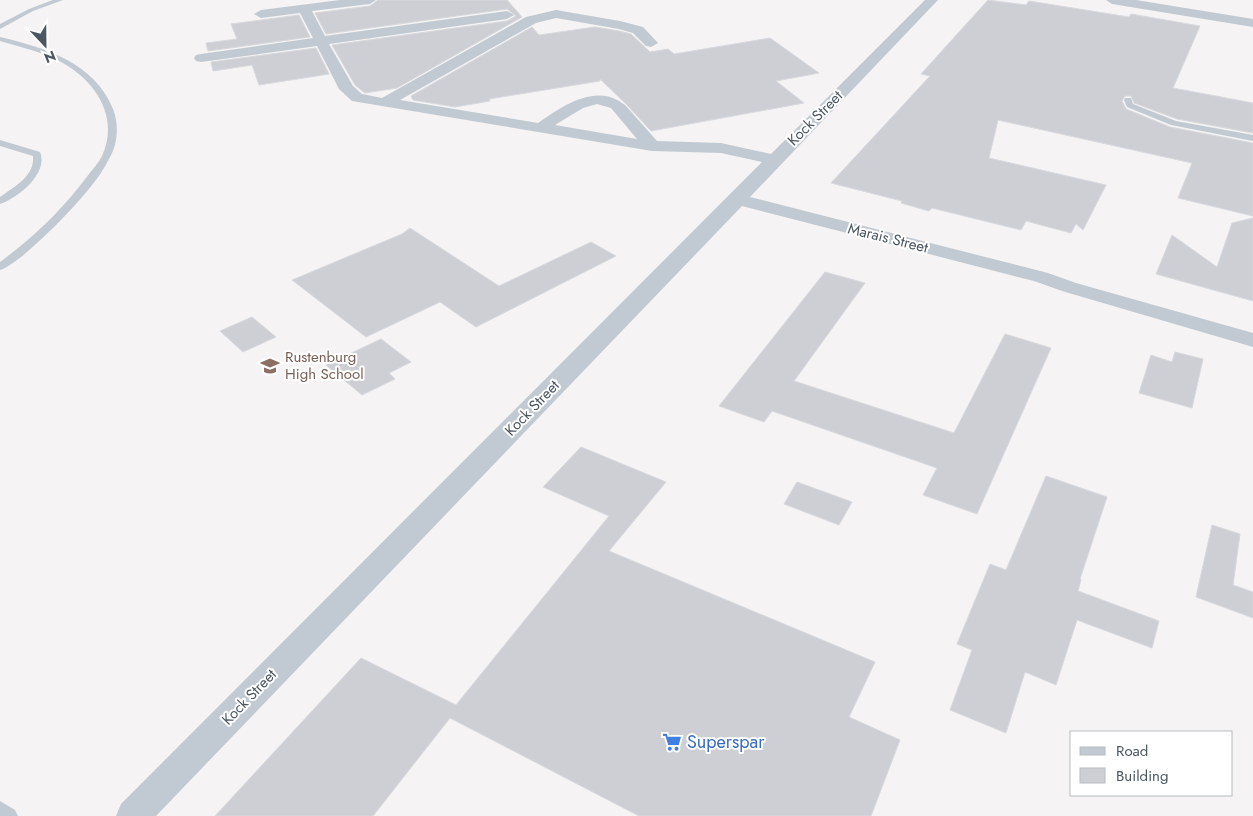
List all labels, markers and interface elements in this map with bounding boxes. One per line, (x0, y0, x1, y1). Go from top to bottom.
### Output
north arrow (20, 20, 70, 70)
text: N (41, 46, 59, 68)
street label: Kock Street (782, 85, 848, 151)
street label: Marais Street (846, 217, 931, 259)
place label: Rustenburg High School (285, 346, 364, 385)
school or university icon: Rustenburg High School (259, 355, 281, 377)
street label: Kock Street (500, 375, 565, 441)
street label: Kock Street (217, 664, 282, 730)
place label: Superspar (687, 729, 765, 755)
supermarket icon: Superspar (661, 731, 683, 753)
legend (1070, 731, 1233, 796)
text: Road (1116, 740, 1148, 762)
text: Building (1116, 765, 1168, 787)

